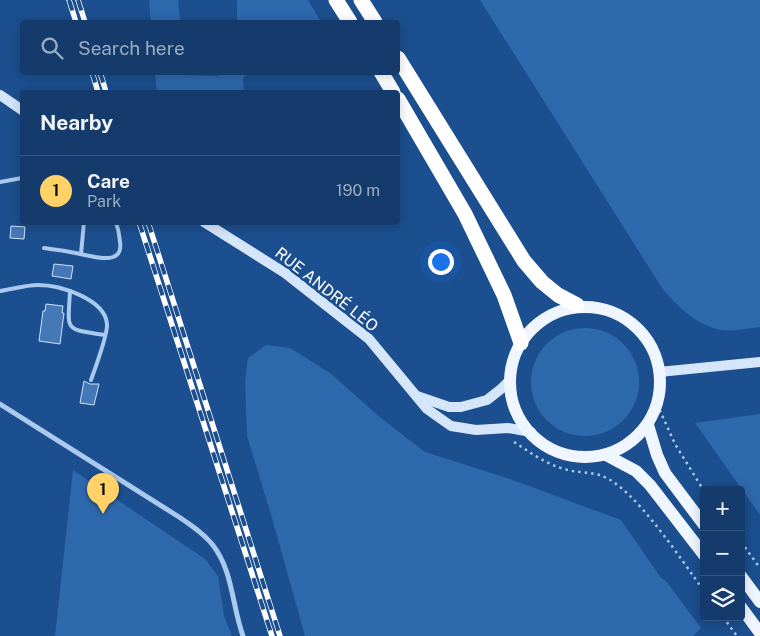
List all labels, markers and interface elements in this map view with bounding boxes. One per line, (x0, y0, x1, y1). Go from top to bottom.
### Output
search box (20, 20, 400, 75)
icon: search (38, 34, 66, 62)
text: Search here (78, 37, 185, 59)
text: Nearby (40, 110, 113, 135)
text: Care (87, 170, 130, 192)
text: 1 (53, 181, 59, 200)
text: 190 m (336, 181, 380, 200)
text: Park (87, 192, 121, 211)
street label: RUE ANDRÉ LÉO (271, 242, 383, 336)
your location (428, 249, 454, 275)
pin: 1 (87, 473, 119, 514)
map controls (700, 486, 745, 621)
button: + (700, 486, 745, 531)
button: − (700, 531, 745, 576)
button: layers (700, 576, 745, 621)

